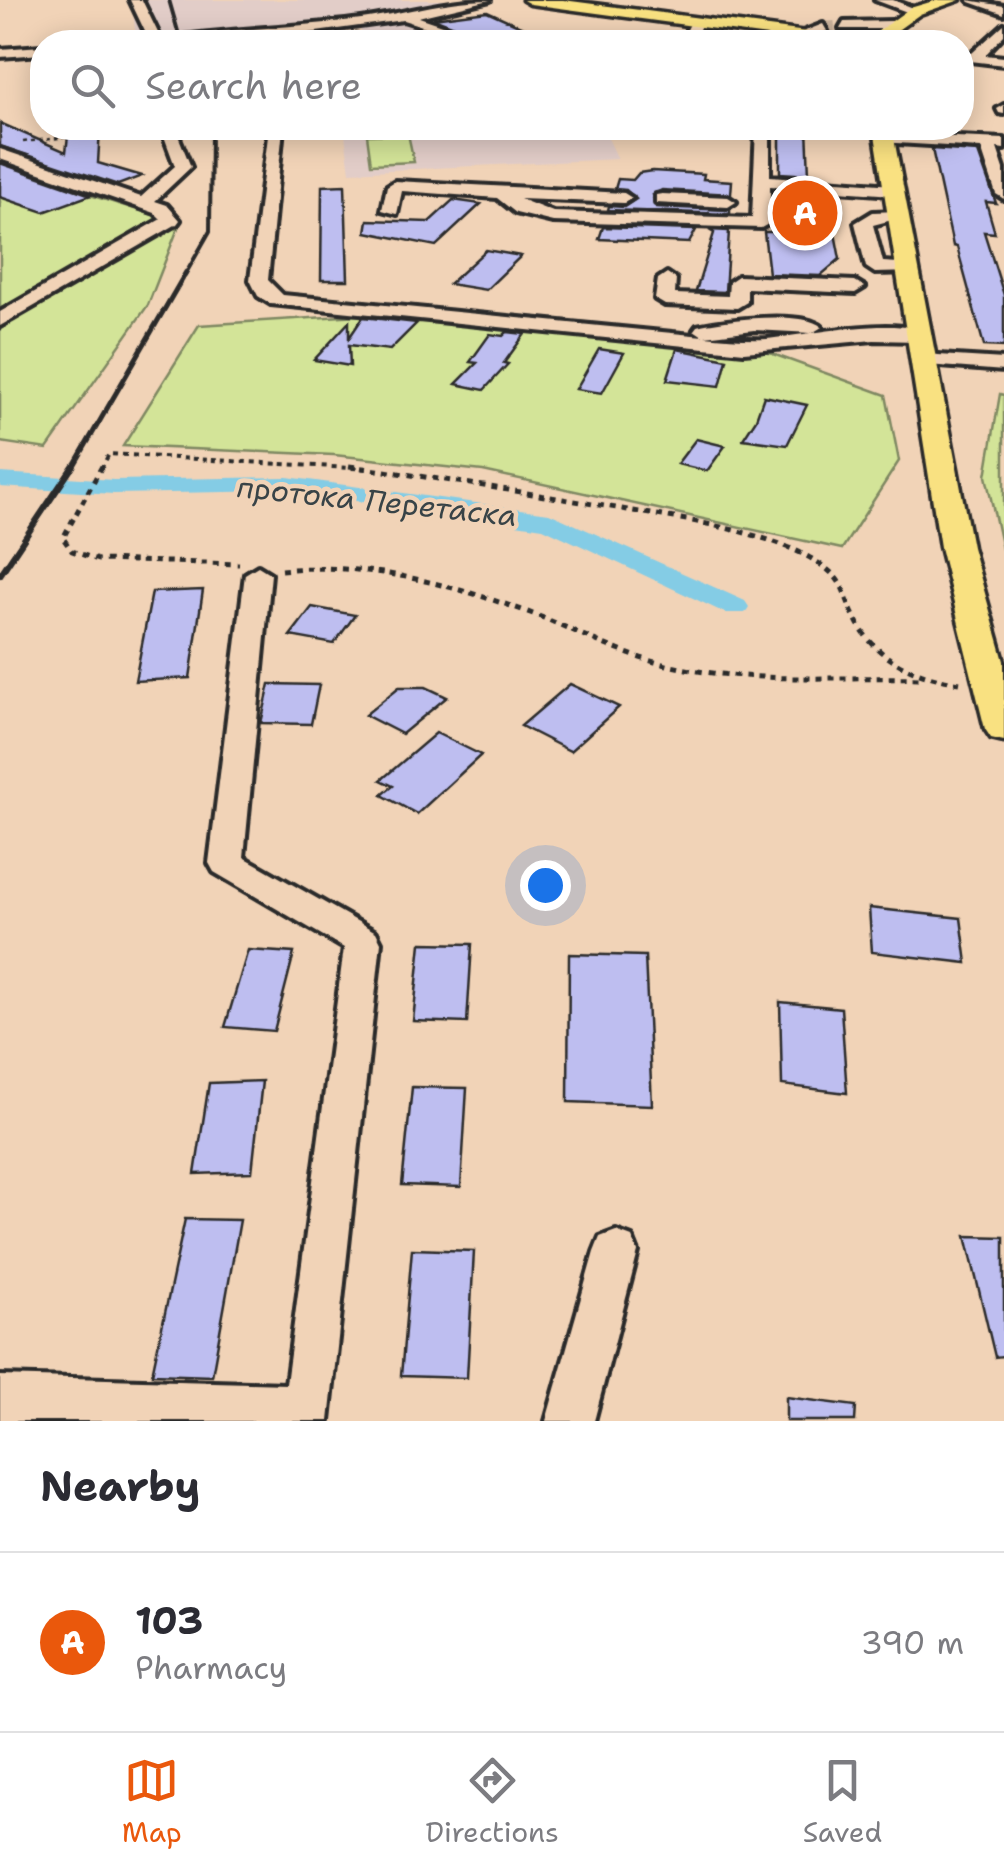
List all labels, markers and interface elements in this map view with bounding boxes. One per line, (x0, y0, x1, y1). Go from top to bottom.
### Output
search box (30, 30, 974, 140)
icon: search (65, 58, 120, 113)
text: Search here (145, 60, 362, 111)
pin: A (772, 176, 838, 250)
water label: протока Перетаска (235, 466, 519, 536)
your location (520, 860, 571, 911)
text: Nearby (40, 1458, 200, 1514)
text: 103 (135, 1595, 203, 1646)
text: A (60, 1621, 85, 1664)
text: 390 m (861, 1621, 964, 1664)
text: Pharmacy (135, 1646, 287, 1689)
tab: Map (122, 1753, 182, 1851)
tab: Directions (425, 1753, 559, 1851)
tab: Saved (803, 1753, 882, 1851)

